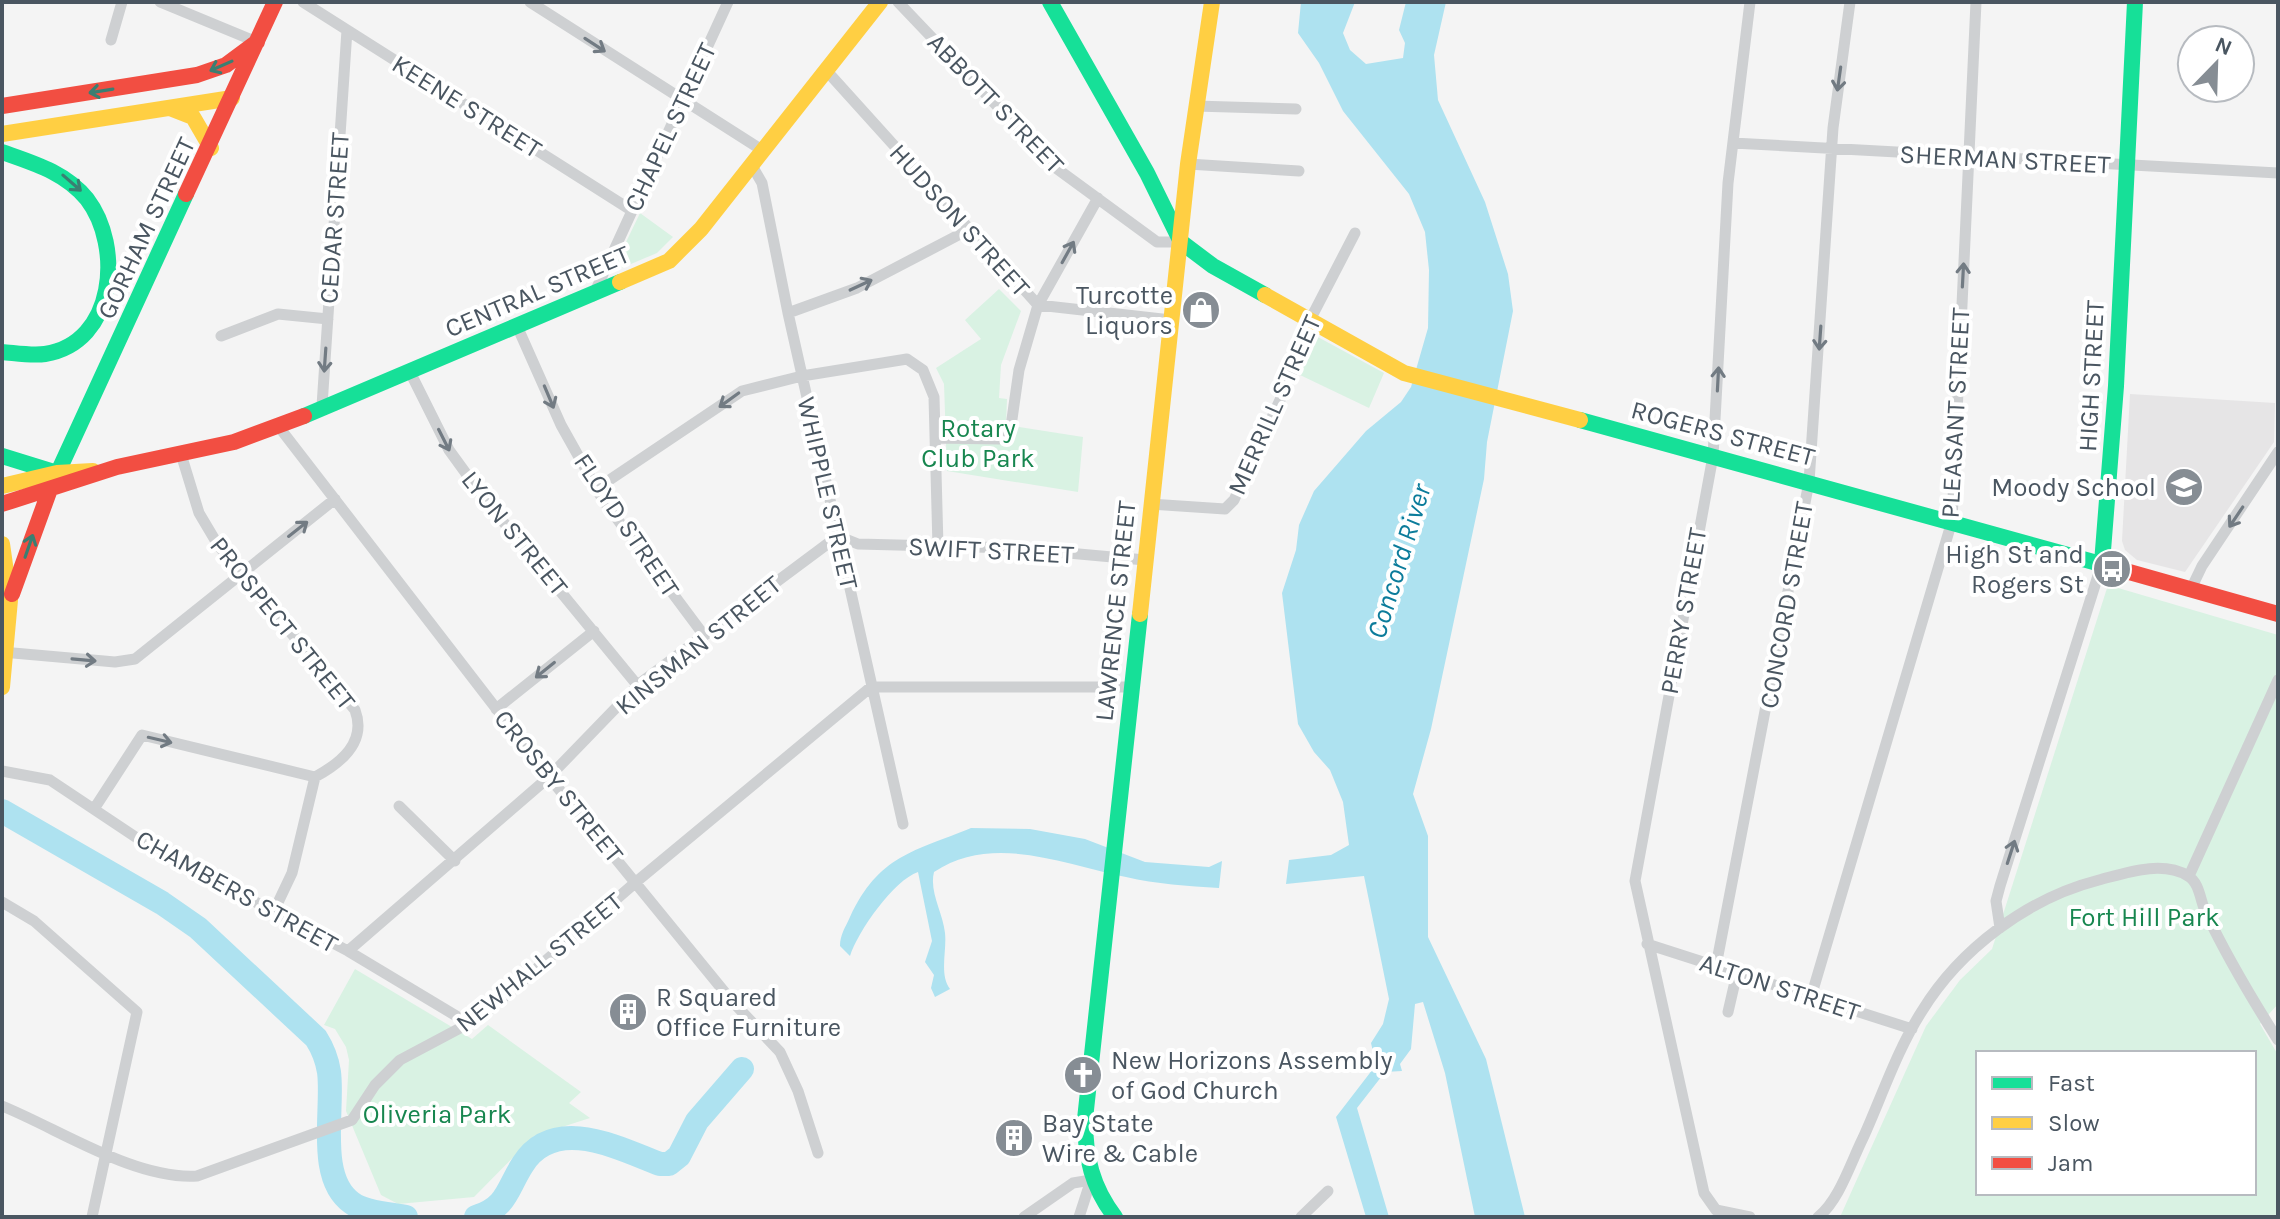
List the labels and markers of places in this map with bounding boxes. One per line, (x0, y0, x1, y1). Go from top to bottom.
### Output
place label: Turcotte Liquors (1076, 280, 1173, 341)
shop icon: Turcotte Liquors (1180, 289, 1222, 331)
school or university icon: Moody School (2163, 466, 2205, 508)
place label: Moody School (1991, 472, 2156, 503)
place label: High St and Rogers St (1945, 539, 2084, 600)
bus stop icon: High St and Rogers St (2091, 548, 2133, 590)
place label: R Squared Office Furniture (656, 982, 841, 1043)
building icon: R Squared Office Furniture (607, 991, 649, 1033)
place label: New Horizons Assembly of God Church (1111, 1045, 1393, 1106)
church icon: New Horizons Assembly of God Church (1062, 1054, 1104, 1096)
place label: Bay State Wire & Cable (1042, 1108, 1198, 1169)
building icon: Bay State Wire & Cable (993, 1117, 1035, 1159)

